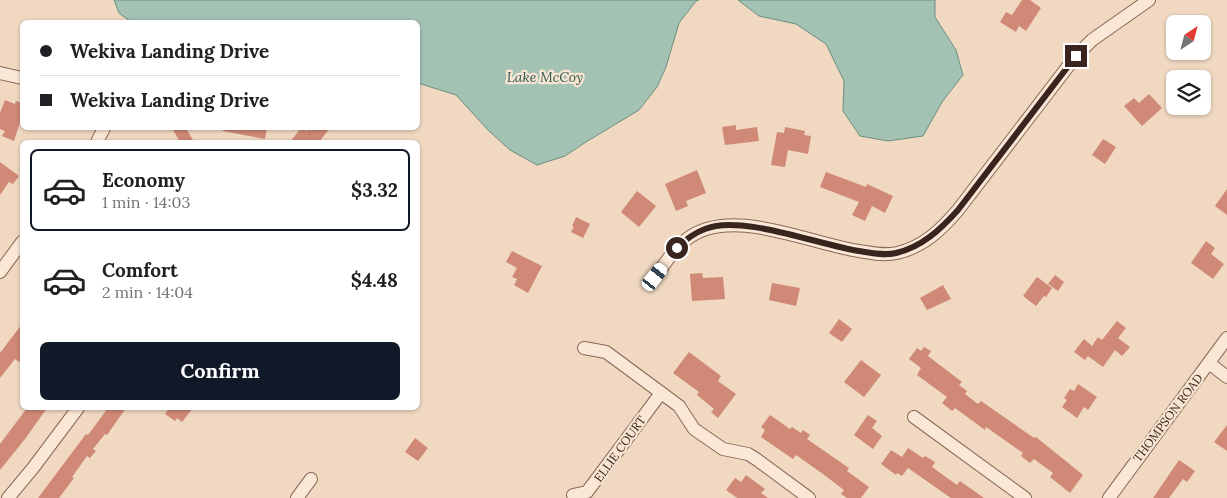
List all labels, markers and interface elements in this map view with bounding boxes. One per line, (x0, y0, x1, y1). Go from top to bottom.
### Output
north arrow (1166, 15, 1211, 60)
map controls (1166, 15, 1211, 115)
text: Wekiva Landing Drive (70, 39, 269, 63)
route end (1065, 45, 1087, 67)
water label: Lake McCoy (507, 68, 583, 86)
button: layers (1166, 70, 1211, 115)
text: Wekiva Landing Drive (70, 88, 269, 112)
icon: car (42, 168, 87, 213)
text: Economy (102, 168, 185, 192)
text: $3.32 (351, 178, 398, 202)
text: 1 min · 14:03 (102, 192, 190, 212)
route start (666, 237, 688, 259)
icon: car (42, 258, 87, 303)
text: Comfort (102, 258, 178, 282)
car (639, 261, 670, 293)
text: $4.48 (351, 268, 398, 292)
text: 2 min · 14:04 (102, 282, 193, 302)
button: Confirm (40, 342, 400, 400)
street label: THOMPSON ROAD (1130, 371, 1206, 465)
street label: ELLIE COURT (591, 412, 649, 485)

